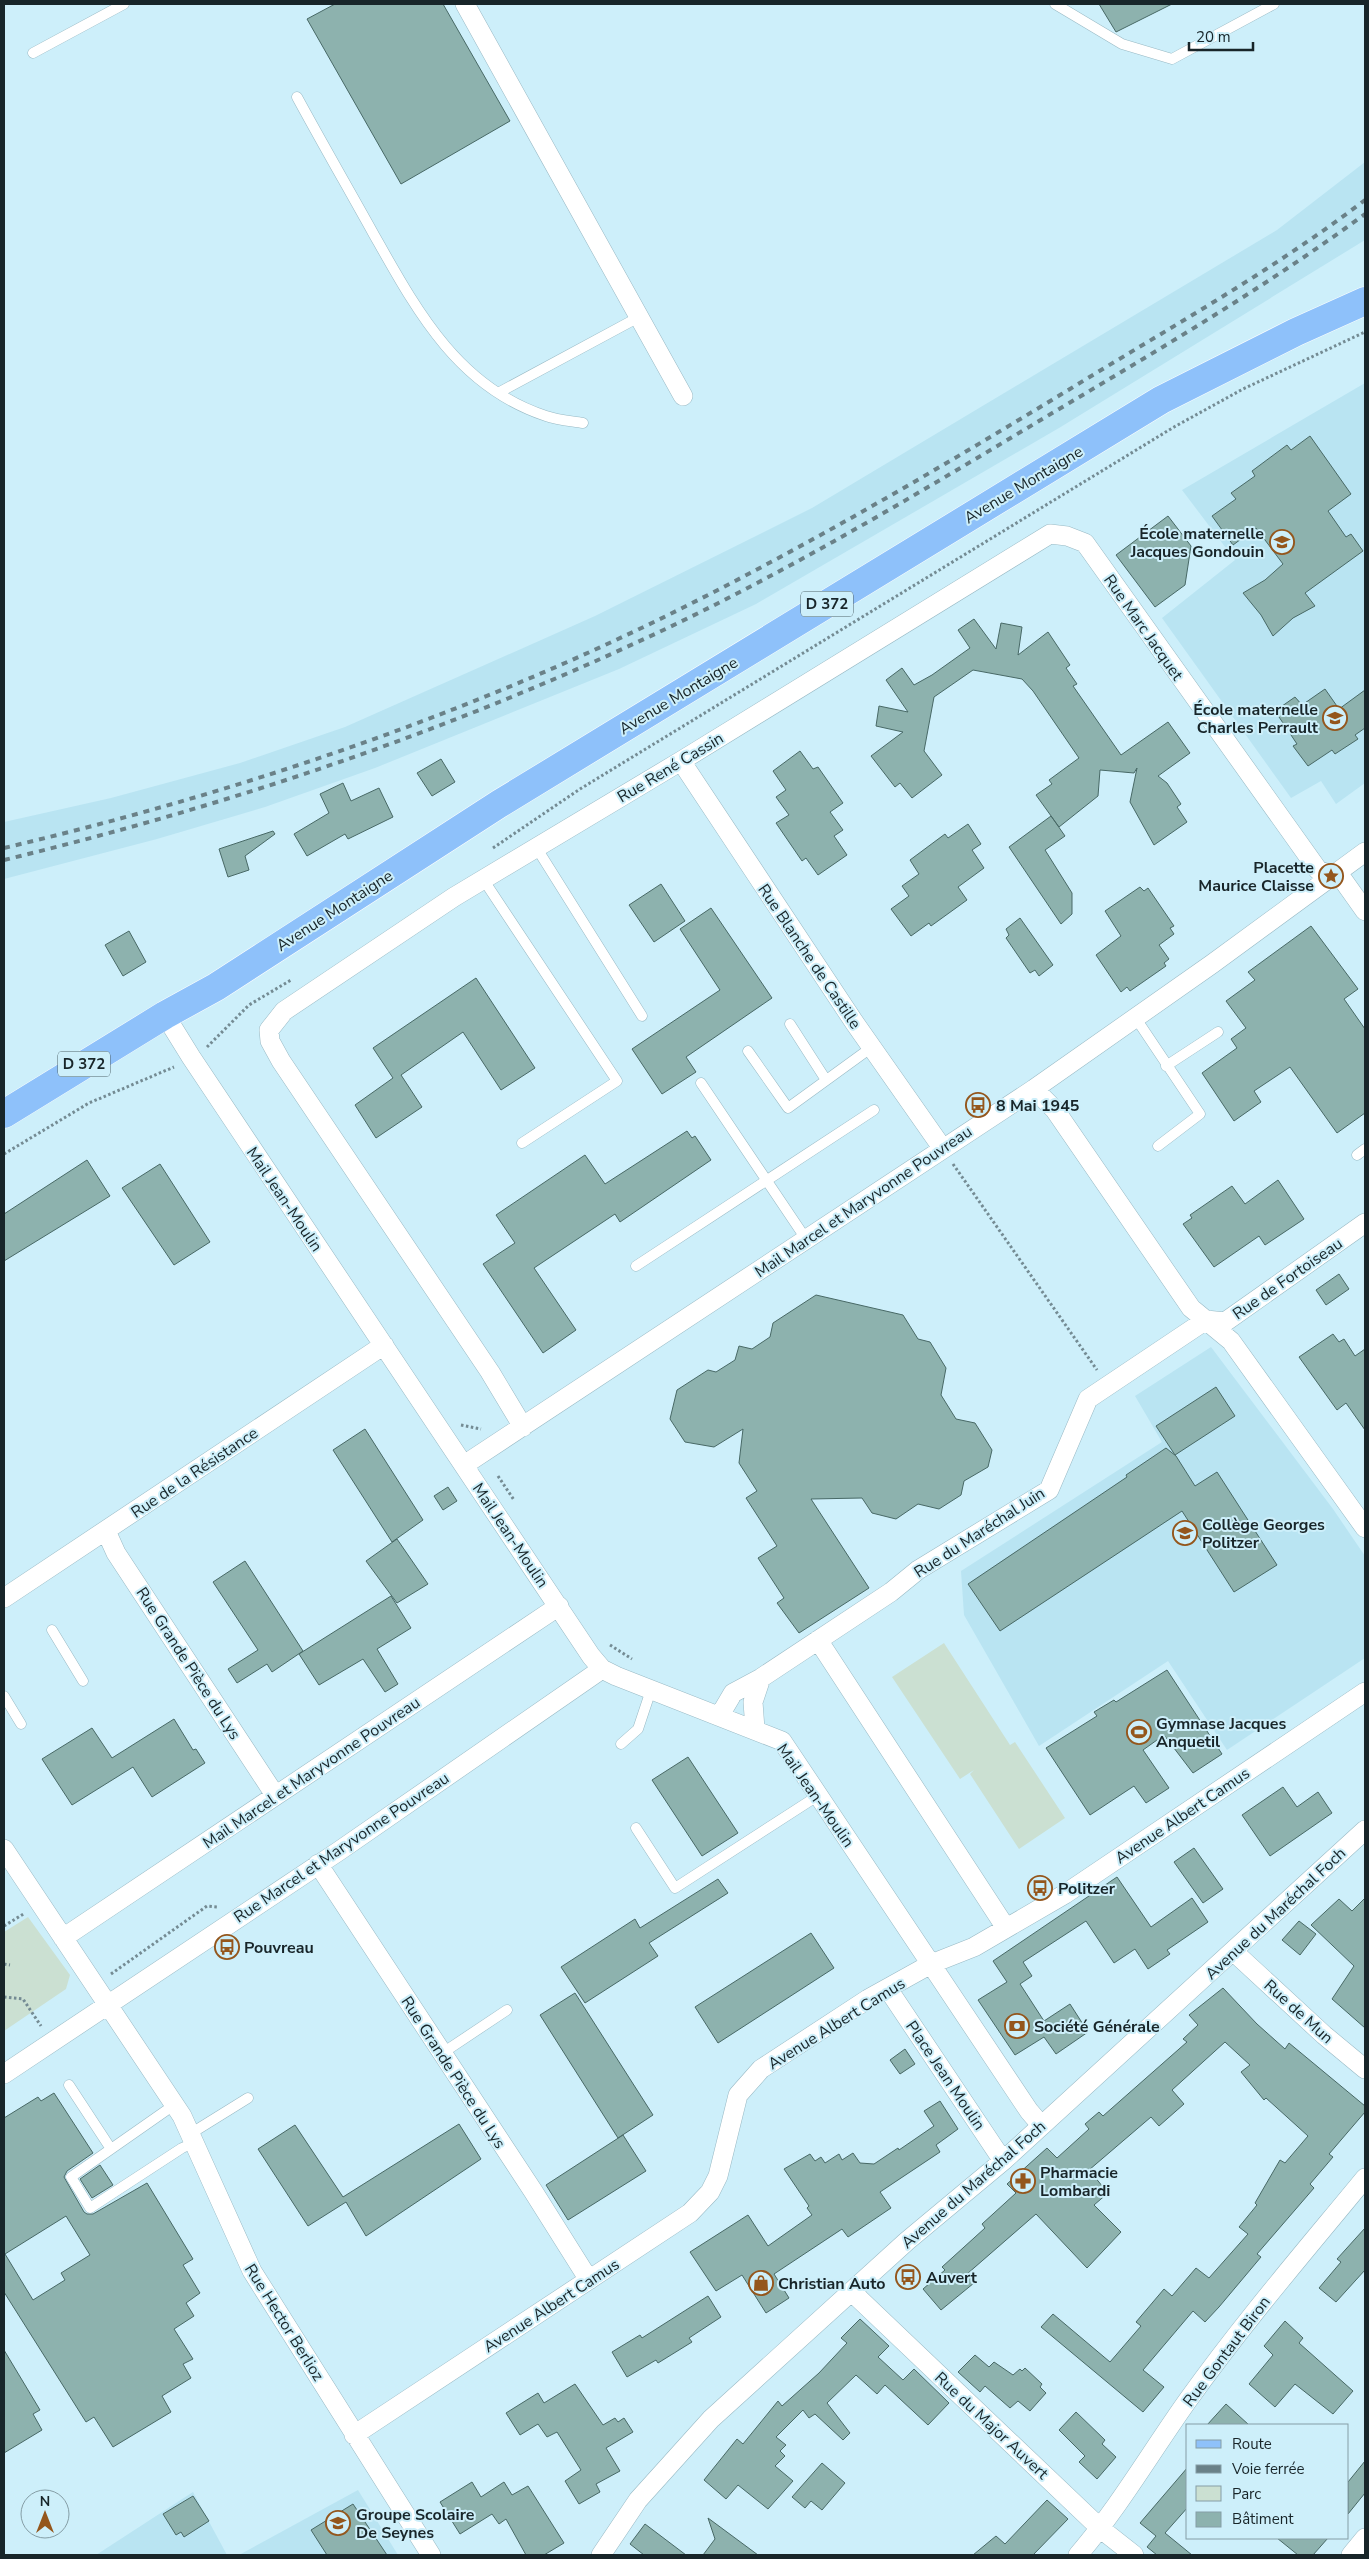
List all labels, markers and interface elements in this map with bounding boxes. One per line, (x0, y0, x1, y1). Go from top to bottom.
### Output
scale bar (1189, 20, 1253, 52)
text: 20 m (1196, 27, 1231, 47)
street label: Avenue Montaigne (960, 441, 1087, 529)
place label: École maternelle Jacques Gondouin (1130, 523, 1264, 563)
school or university icon: École maternelle Jacques Gondouin (1269, 529, 1295, 555)
street label: Rue Marc Jacquet (1098, 570, 1188, 685)
road number: D 372 (801, 592, 853, 616)
street label: Avenue Montaigne (615, 652, 742, 740)
place label: École maternelle Charles Perrault (1193, 699, 1319, 739)
school or university icon: École maternelle Charles Perrault (1322, 705, 1348, 731)
street label: Rue René Cassin (613, 727, 728, 808)
place label: Placette Maurice Claisse (1198, 857, 1314, 897)
place icon: Placette Maurice Claisse (1318, 863, 1344, 889)
street label: Avenue Montaigne (272, 865, 397, 957)
street label: Rue Blanche de Castille (752, 880, 866, 1033)
road number: D 372 (58, 1052, 110, 1076)
bus stop icon: 8 Mai 1945 (965, 1092, 991, 1118)
place label: 8 Mai 1945 (996, 1095, 1079, 1117)
street label: Mail Marcel et Maryvonne Pouvreau (751, 1121, 976, 1283)
street label: Mail Jean-Moulin (241, 1143, 327, 1256)
street label: Rue de Fortoiseau (1228, 1233, 1347, 1325)
street label: Rue de la Résistance (127, 1422, 262, 1523)
street label: Mail Jean-Moulin (467, 1479, 553, 1592)
street label: Rue du Maréchal Juin (910, 1482, 1049, 1583)
place label: Collège Georges Politzer (1202, 1514, 1325, 1554)
school or university icon: Collège Georges Politzer (1172, 1520, 1198, 1546)
street label: Rue Grande Pièce du Lys (131, 1583, 246, 1744)
street label: Mail Marcel et Maryvonne Pouvreau (199, 1692, 424, 1854)
place label: Gymnase Jacques Anquetil (1156, 1713, 1286, 1753)
sports icon: Gymnase Jacques Anquetil (1126, 1719, 1152, 1745)
street label: Mail Jean-Moulin (771, 1739, 859, 1852)
street label: Avenue Albert Camus (1111, 1763, 1254, 1869)
street label: Rue Marcel et Maryvonne Pouvreau (230, 1767, 453, 1928)
street label: Avenue du Maréchal Foch (1201, 1843, 1351, 1985)
bus stop icon: Politzer (1027, 1875, 1053, 1901)
place label: Politzer (1058, 1878, 1116, 1900)
bus stop icon: Pouvreau (214, 1934, 240, 1960)
place label: Pouvreau (244, 1937, 314, 1959)
street label: Avenue Albert Camus (764, 1973, 909, 2075)
street label: Rue de Mun (1259, 1975, 1338, 2049)
street label: Rue Grande Pièce du Lys (396, 1992, 511, 2153)
bank icon: Société Générale (1004, 2013, 1030, 2039)
street label: Place Jean Moulin (900, 2016, 990, 2135)
place label: Société Générale (1034, 2016, 1160, 2038)
street label: Avenue du Maréchal Foch (897, 2116, 1051, 2254)
place label: Pharmacie Lombardi (1040, 2162, 1118, 2202)
pharmacy icon: Pharmacie Lombardi (1010, 2168, 1036, 2194)
street label: Avenue Albert Camus (479, 2254, 624, 2358)
street label: Rue Hector Berlioz (239, 2260, 329, 2385)
bus stop icon: Auvert (895, 2264, 921, 2290)
place label: Auvert (926, 2267, 978, 2289)
shop icon: Christian Auto (748, 2270, 774, 2296)
place label: Christian Auto (778, 2273, 885, 2295)
street label: Rue Gontaut Biron (1178, 2292, 1276, 2411)
street label: Rue du Major Auvert (930, 2367, 1053, 2485)
legend (1186, 2424, 1349, 2539)
text: Route (1232, 2434, 1272, 2454)
text: Voie ferrée (1231, 2459, 1304, 2479)
text: Parc (1232, 2484, 1261, 2504)
north arrow (20, 2489, 70, 2539)
text: N (40, 2492, 50, 2511)
place label: Groupe Scolaire De Seynes (356, 2504, 475, 2544)
text: Bâtiment (1232, 2509, 1294, 2529)
school or university icon: Groupe Scolaire De Seynes (325, 2510, 351, 2536)

